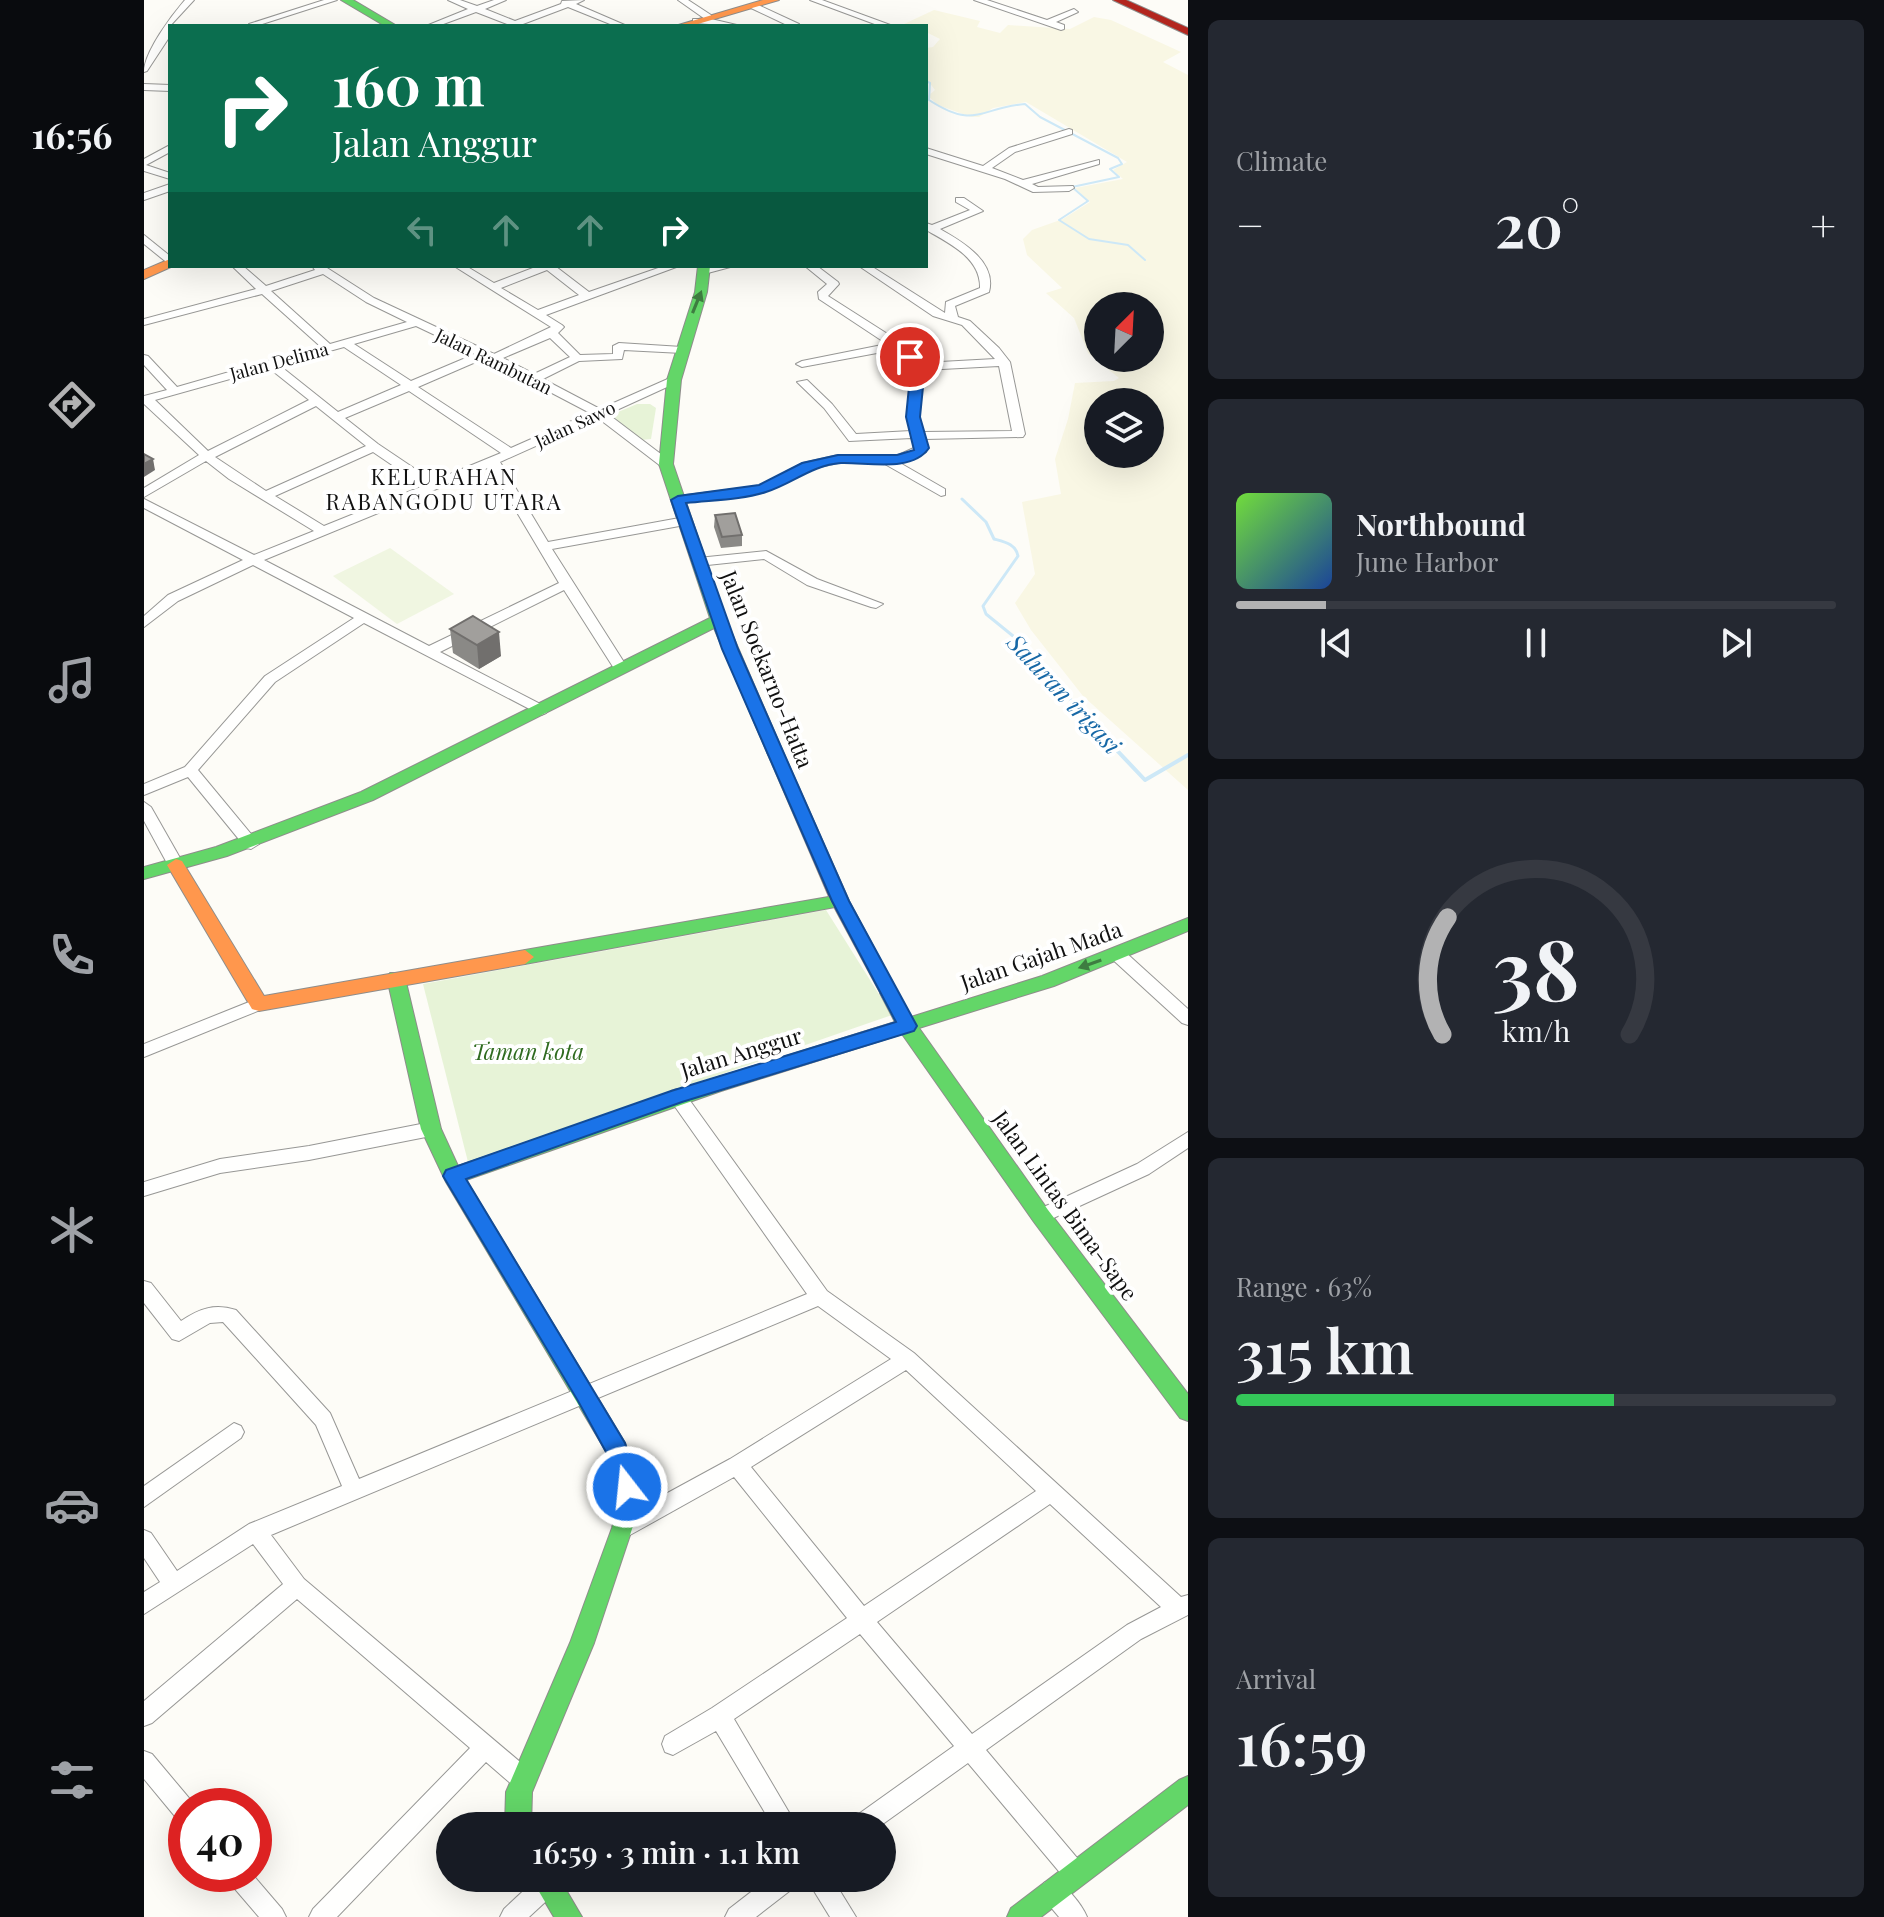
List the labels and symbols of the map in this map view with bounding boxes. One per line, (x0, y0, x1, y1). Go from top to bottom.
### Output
one-way arrow (690, 290, 703, 314)
north arrow (1084, 292, 1164, 372)
street label: Jalan Rambutan (431, 322, 557, 400)
pin (876, 323, 944, 391)
street label: Jalan Delima (226, 336, 331, 386)
street label: Jalan Sawo (530, 395, 619, 453)
district label: KELURAHAN RABANGODU UTARA (325, 461, 563, 516)
street label: Jalan Soekarno-Hatta (714, 565, 821, 772)
water label: Saluran irigasi (1000, 625, 1129, 760)
street label: Jalan Gajah Mada (955, 913, 1126, 997)
one-way arrow (1078, 959, 1102, 971)
street label: Jalan Anggur (676, 1019, 806, 1085)
park label: Taman kota (472, 1036, 584, 1066)
street label: Jalan Lintas Bima-Sape (986, 1103, 1145, 1306)
position arrow (585, 1445, 669, 1529)
speed limit sign: 40 (168, 1788, 272, 1892)

